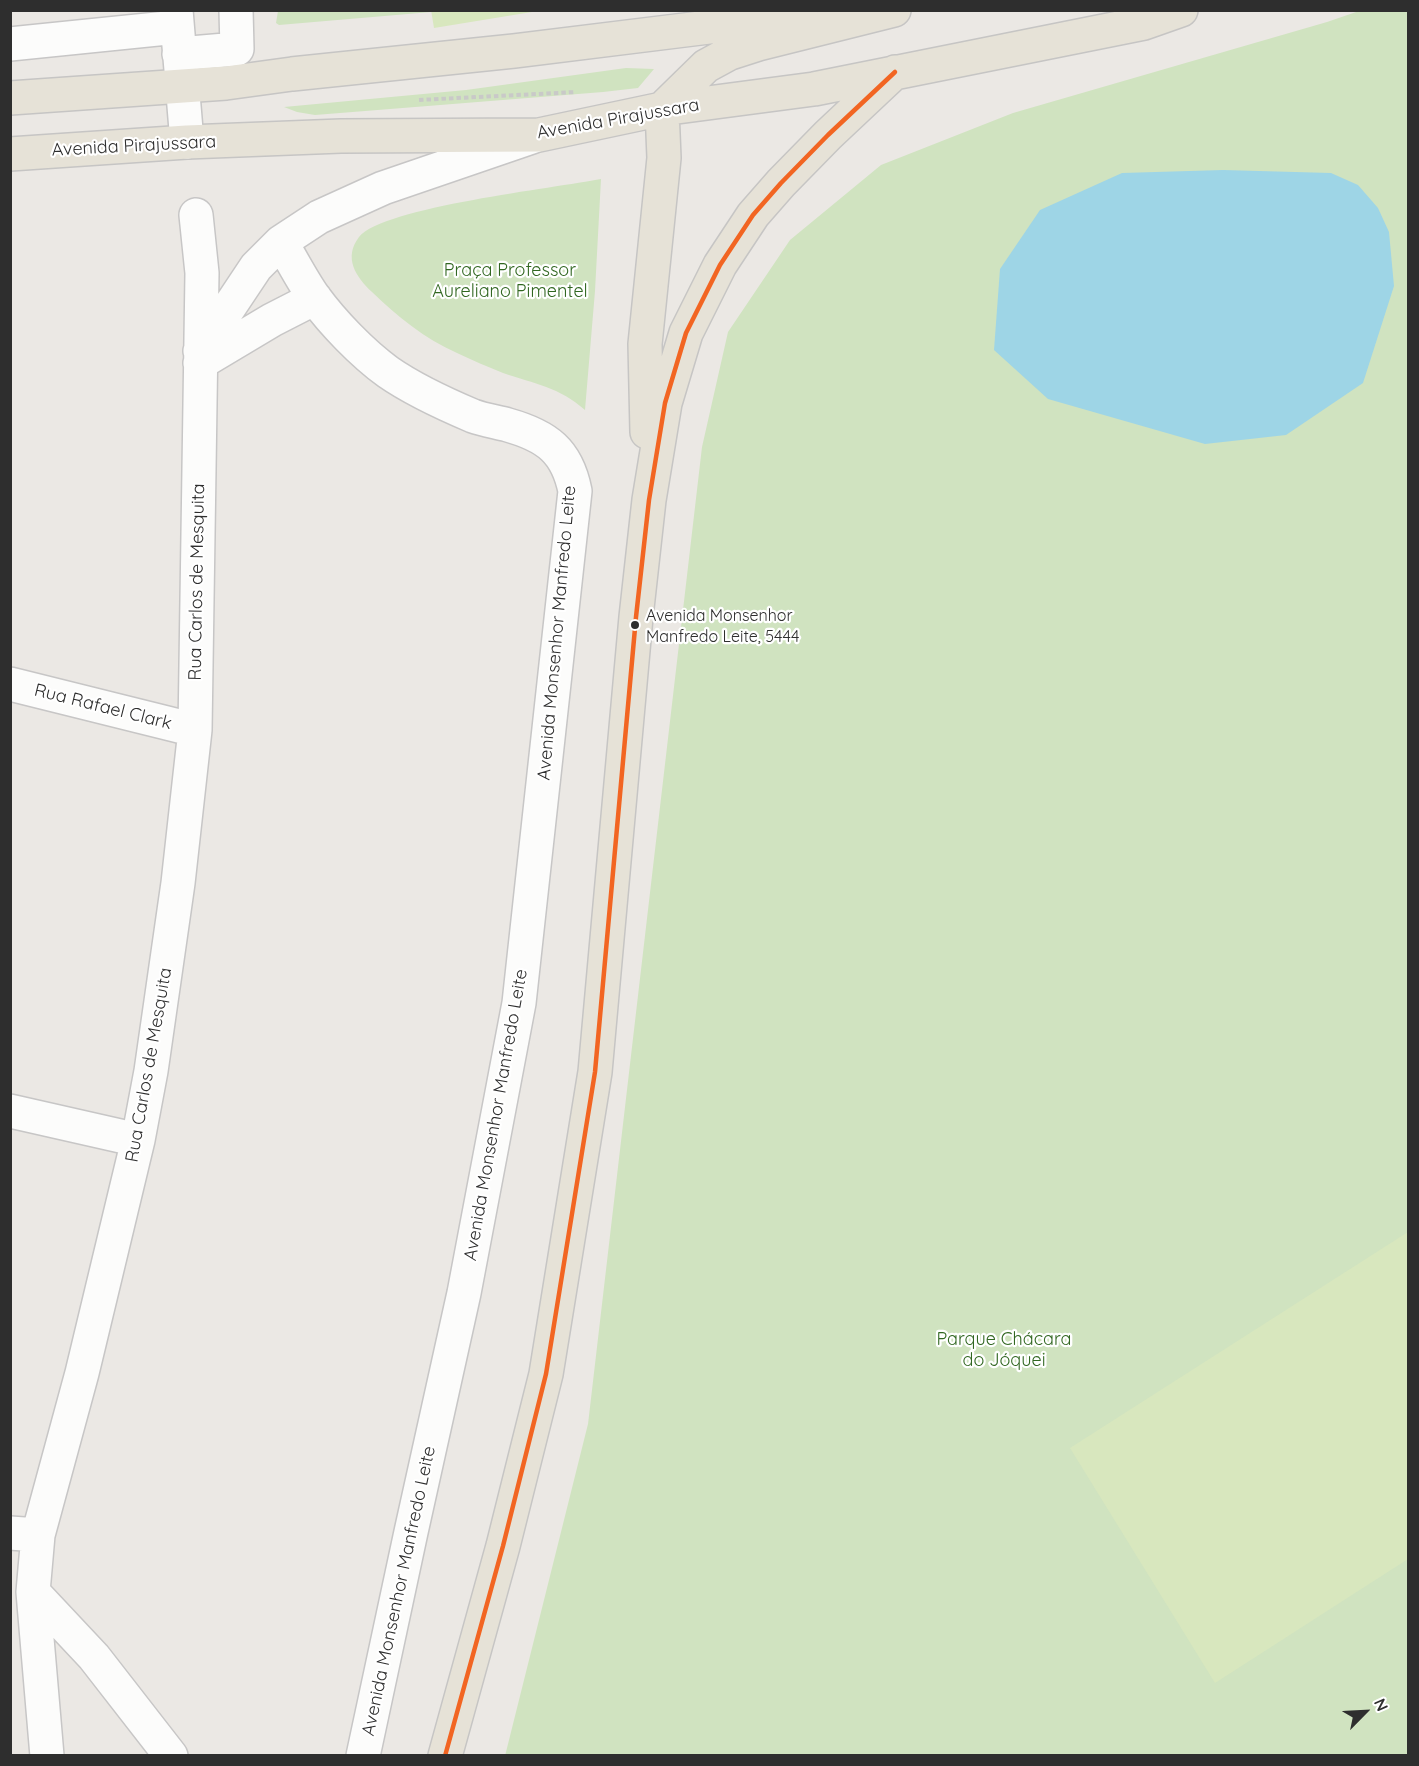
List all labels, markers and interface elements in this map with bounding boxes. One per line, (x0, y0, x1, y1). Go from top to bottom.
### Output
street label: Avenida Pirajussara (535, 94, 701, 144)
street label: Avenida Pirajussara (51, 131, 217, 161)
park label: Praça Professor Aureliano Pimentel (432, 260, 588, 302)
street label: Rua Carlos de Mesquita (184, 483, 210, 681)
street label: Avenida Monsenhor Manfredo Leite (533, 485, 581, 781)
place label: Avenida Monsenhor Manfredo Leite, 5444 (646, 606, 799, 644)
marker: Avenida Monsenhor Manfredo Leite, 5444 (629, 619, 641, 631)
street label: Rua Rafael Clark (32, 679, 174, 735)
street label: Rua Carlos de Mesquita (121, 966, 177, 1164)
street label: Avenida Monsenhor Manfredo Leite (460, 968, 532, 1262)
park label: Parque Chácara do Jóquei (936, 1329, 1072, 1372)
street label: Avenida Monsenhor Manfredo Leite (358, 1444, 440, 1738)
north arrow (1335, 1682, 1395, 1742)
text: N (1370, 1695, 1393, 1714)

